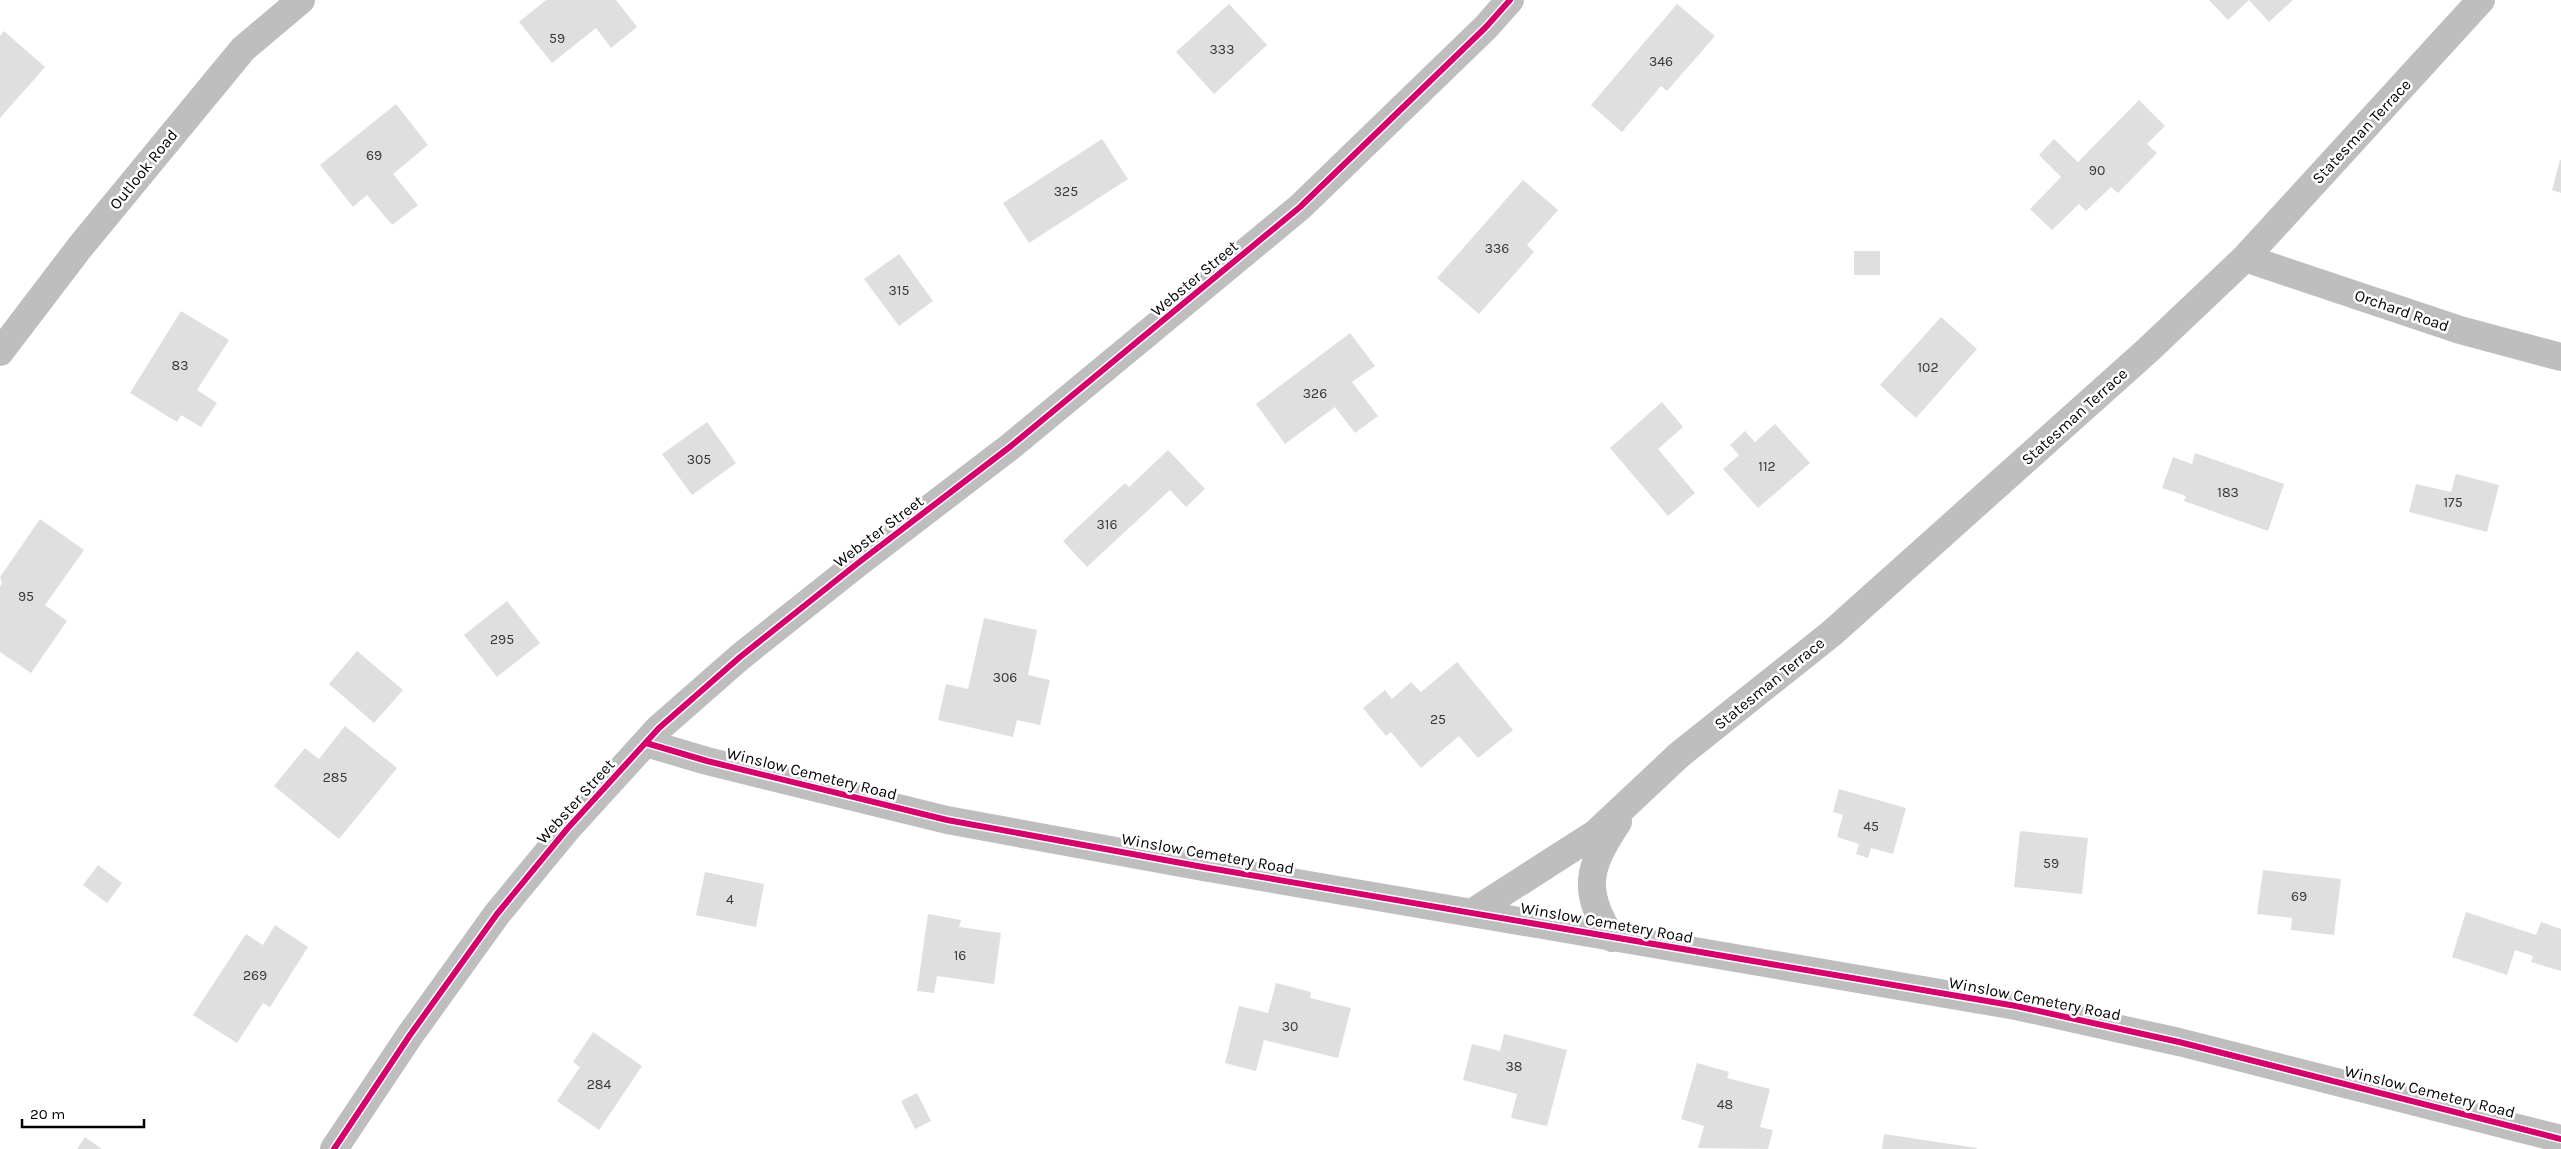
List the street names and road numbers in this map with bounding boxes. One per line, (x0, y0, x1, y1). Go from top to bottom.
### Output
street label: Statesman Terrace (2308, 75, 2415, 188)
street label: Outlook Road (105, 125, 181, 213)
street label: Webster Street (1147, 237, 1242, 320)
street label: Orchard Road (2352, 285, 2452, 336)
street label: Statesman Terrace (2017, 364, 2131, 469)
street label: Webster Street (830, 491, 927, 571)
street label: Statesman Terrace (1710, 633, 1828, 734)
street label: Winslow Cemetery Road (725, 743, 899, 804)
street label: Webster Street (532, 755, 618, 848)
street label: Winslow Cemetery Road (1120, 829, 1296, 878)
street label: Winslow Cemetery Road (1519, 898, 1695, 947)
street label: Winslow Cemetery Road (1947, 972, 2123, 1025)
street label: Winslow Cemetery Road (2343, 1061, 2517, 1122)

